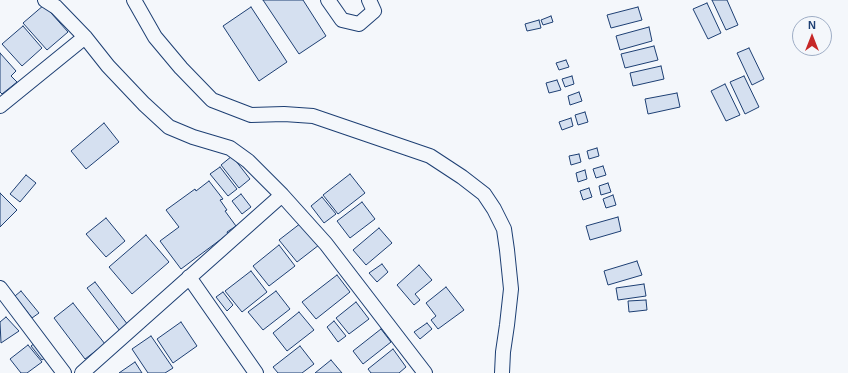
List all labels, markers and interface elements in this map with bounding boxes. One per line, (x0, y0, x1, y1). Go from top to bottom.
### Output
north arrow (792, 16, 832, 56)
text: N (808, 19, 816, 31)

